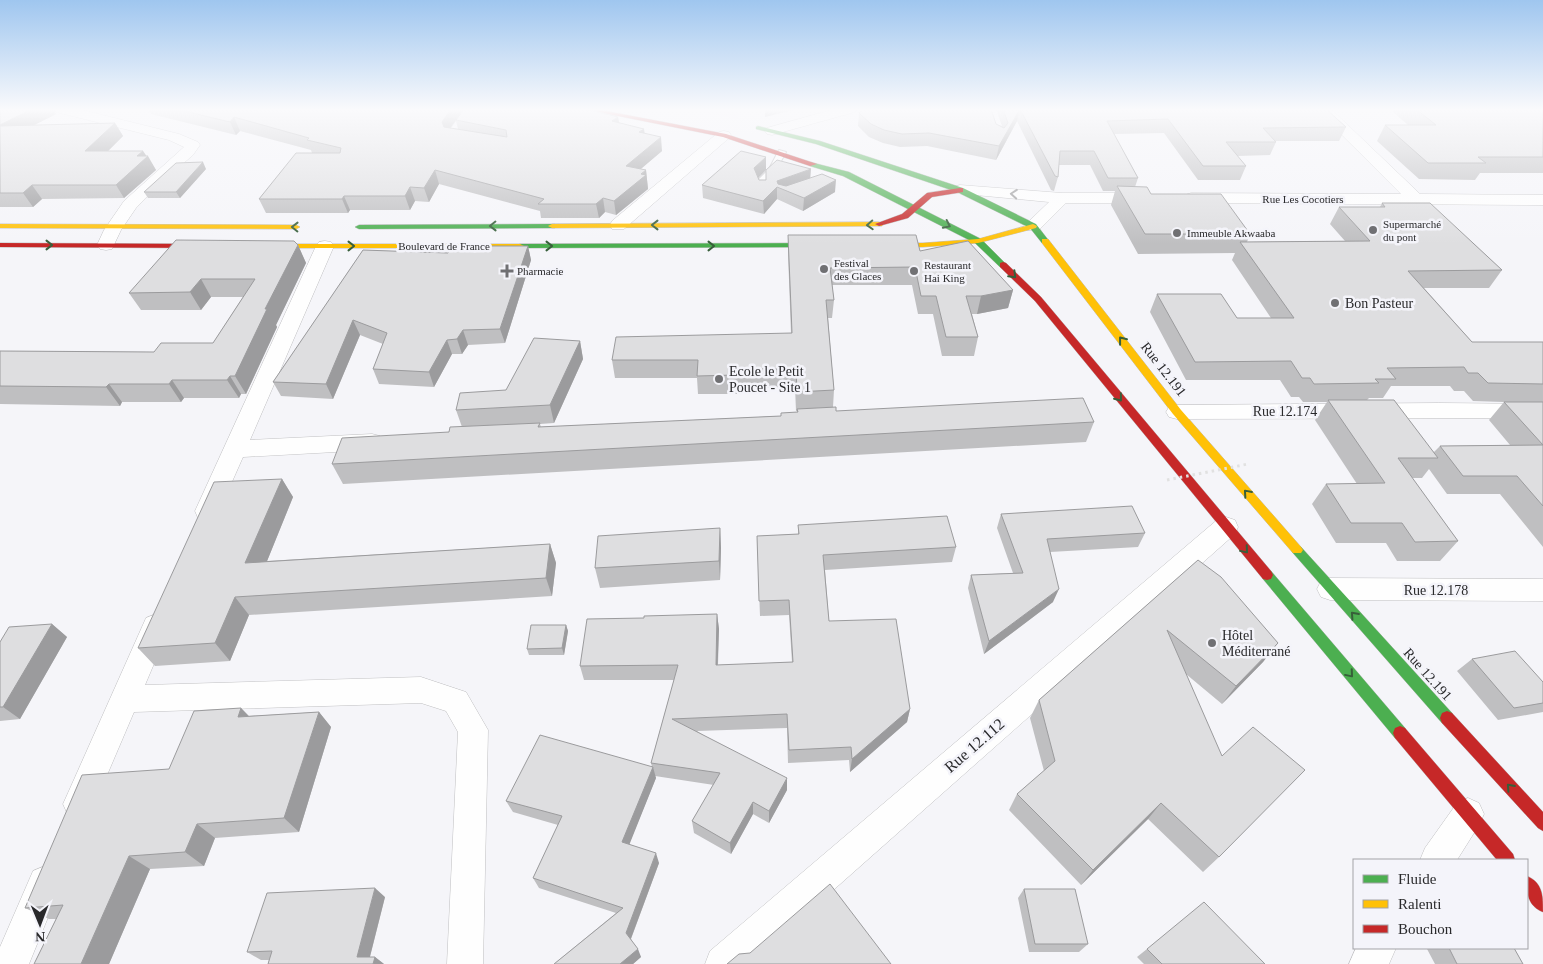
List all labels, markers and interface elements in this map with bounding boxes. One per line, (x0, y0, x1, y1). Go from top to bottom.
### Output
one-way arrow (1009, 189, 1017, 200)
street label: Rue Les Cocotiers (1262, 193, 1344, 205)
place label: Supermarché du pont (1383, 218, 1441, 243)
one-way arrow (866, 219, 874, 230)
one-way arrow (942, 219, 951, 229)
one-way arrow (651, 220, 658, 230)
one-way arrow (488, 221, 496, 231)
one-way arrow (291, 222, 298, 232)
marker: Supermarché du pont (1367, 224, 1379, 236)
marker: Immeuble Akwaaba (1171, 227, 1183, 239)
place label: Immeuble Akwaaba (1187, 227, 1275, 239)
one-way arrow (45, 240, 53, 250)
street label: Boulevard de France (398, 240, 490, 252)
one-way arrow (348, 241, 355, 251)
one-way arrow (545, 241, 553, 251)
one-way arrow (708, 241, 715, 251)
place label: Festival des Glaces (834, 257, 881, 282)
place label: Restaurant Hai King (924, 259, 971, 284)
marker: Festival des Glaces (818, 263, 830, 275)
marker: Pharmacie (501, 265, 513, 277)
place label: Pharmacie (517, 265, 564, 277)
marker: Restaurant Hai King (908, 265, 920, 277)
one-way arrow (1008, 269, 1017, 278)
place label: Bon Pasteur (1345, 296, 1413, 311)
marker: Bon Pasteur (1329, 297, 1341, 309)
one-way arrow (1119, 336, 1128, 346)
street label: Rue 12.191 (1138, 339, 1189, 399)
place label: Ecole le Petit Poucet - Site 1 (729, 364, 811, 395)
marker: Ecole le Petit Poucet - Site 1 (713, 373, 725, 385)
one-way arrow (1114, 392, 1123, 401)
street label: Rue 12.174 (1253, 404, 1317, 419)
one-way arrow (1244, 489, 1253, 498)
one-way arrow (1239, 544, 1248, 553)
street label: Rue 12.178 (1404, 583, 1468, 598)
one-way arrow (1350, 612, 1359, 621)
place label: Hôtel Méditerrané (1222, 628, 1290, 659)
marker: Hôtel Méditerrané (1206, 637, 1218, 649)
street label: Rue 12.191 (1400, 645, 1455, 703)
one-way arrow (1344, 668, 1353, 677)
street label: Rue 12.112 (941, 715, 1008, 776)
one-way arrow (1507, 784, 1516, 793)
legend (1353, 859, 1528, 949)
text: Fluide (1398, 871, 1437, 887)
text: Ralenti (1398, 896, 1441, 912)
north arrow (15, 899, 65, 949)
text: Bouchon (1398, 921, 1453, 937)
text: N (35, 929, 45, 944)

